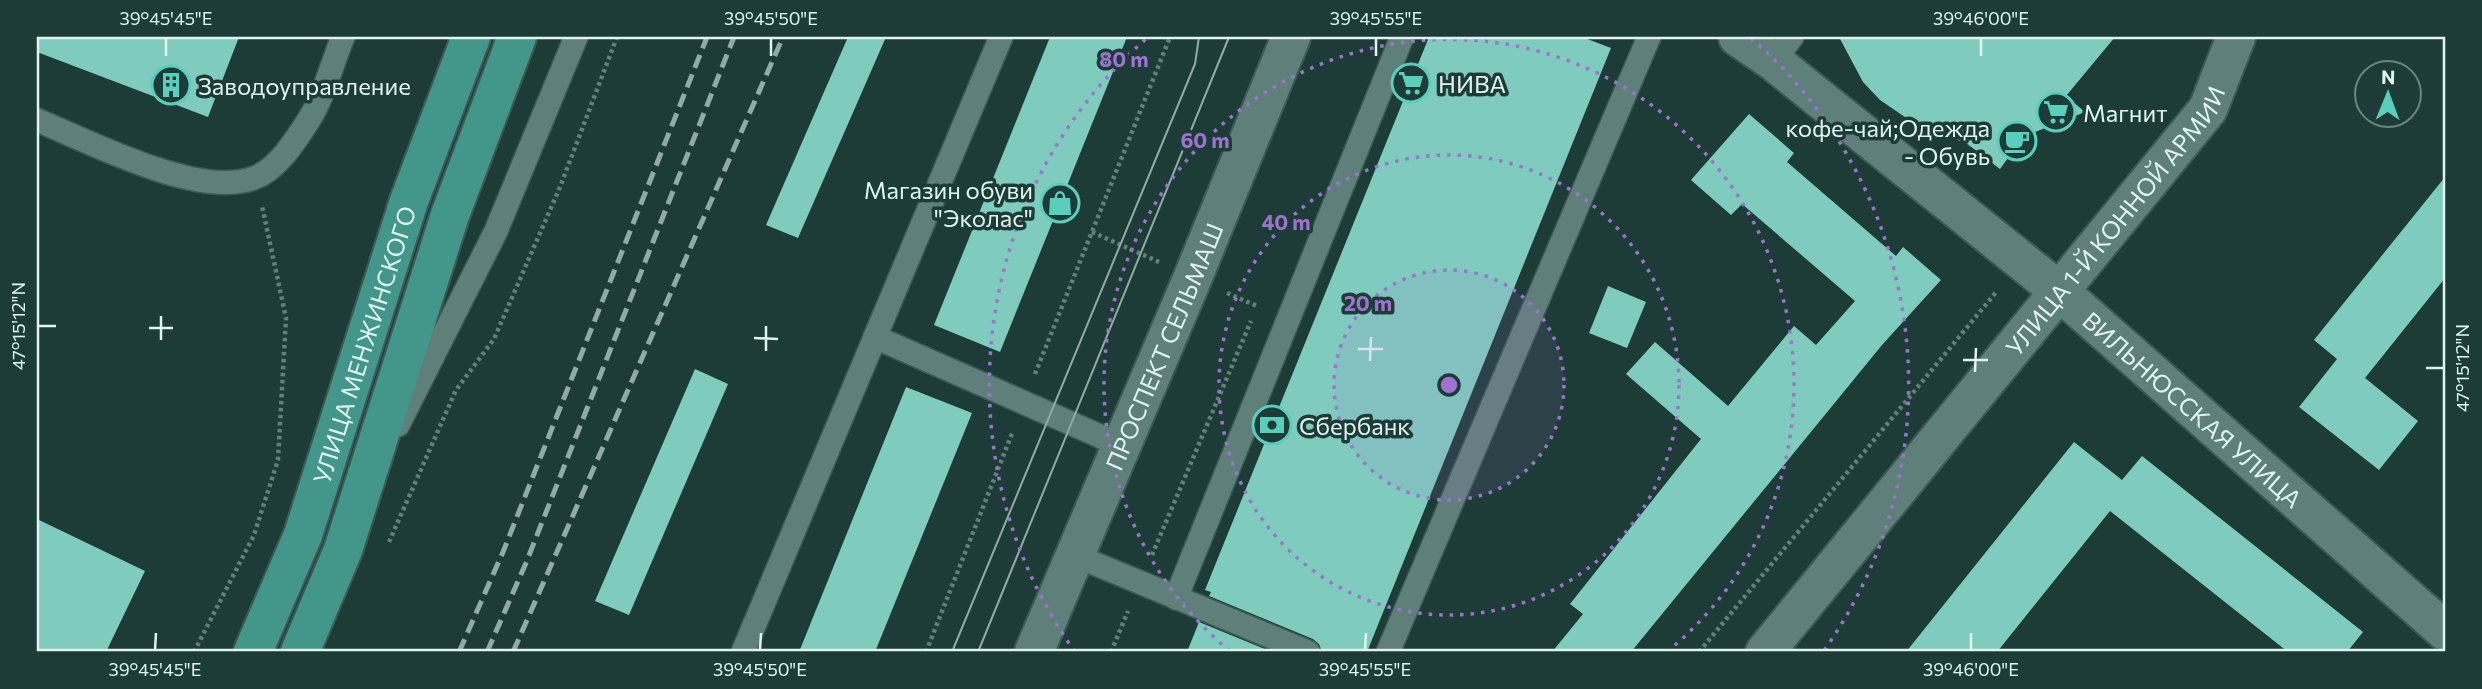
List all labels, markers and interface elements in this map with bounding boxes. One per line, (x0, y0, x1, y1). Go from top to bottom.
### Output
text: 39°45'45"E (120, 7, 212, 29)
text: 39°45'50"E (724, 7, 818, 29)
text: 39°45'55"E (1330, 7, 1422, 29)
text: 39°46'00"E (1933, 7, 2029, 29)
text: 80 m (1099, 46, 1149, 71)
north arrow (2352, 60, 2422, 130)
supermarket icon: НИВА (1390, 62, 1432, 104)
building icon: Заводоуправление (150, 64, 192, 106)
text: N (2381, 65, 2396, 88)
place label: НИВА (1438, 69, 1506, 98)
place label: Заводоуправление (198, 71, 411, 100)
street label: УЛИЦА 1-Й КОННОЙ АРМИИ (1999, 82, 2230, 361)
supermarket icon: Магнит (2035, 91, 2077, 133)
place label: Магнит (2083, 98, 2167, 127)
place label: кофе-чай;Одежда - Обувь (1786, 113, 1990, 170)
cafe icon: кофе-чай;Одежда - Обувь (1996, 120, 2038, 162)
text: 60 m (1180, 127, 1230, 152)
place label: Магазин обуви "Эколас" (864, 175, 1033, 232)
shop icon: Магазин обуви "Эколас" (1039, 182, 1081, 224)
street label: УЛИЦА МЕНЖИНСКОГО (306, 202, 421, 487)
text: 40 m (1261, 209, 1311, 234)
street label: ПРОСПЕКТ СЕЛЬМАШ (1098, 218, 1228, 474)
text: 47°15'12"N (7, 282, 29, 370)
text: 20 m (1344, 290, 1392, 315)
street label: ВИЛЬНЮССКАЯ УЛИЦА (2078, 305, 2308, 513)
text: 47°15'12"N (2451, 324, 2473, 412)
centre of rings (1437, 373, 1461, 397)
bank icon: Сбербанк (1251, 404, 1293, 446)
place label: Сбербанк (1299, 411, 1410, 440)
text: 39°45'45"E (109, 658, 201, 680)
text: 39°45'50"E (713, 658, 807, 680)
text: 39°45'55"E (1319, 658, 1411, 680)
text: 39°46'00"E (1923, 658, 2019, 680)

